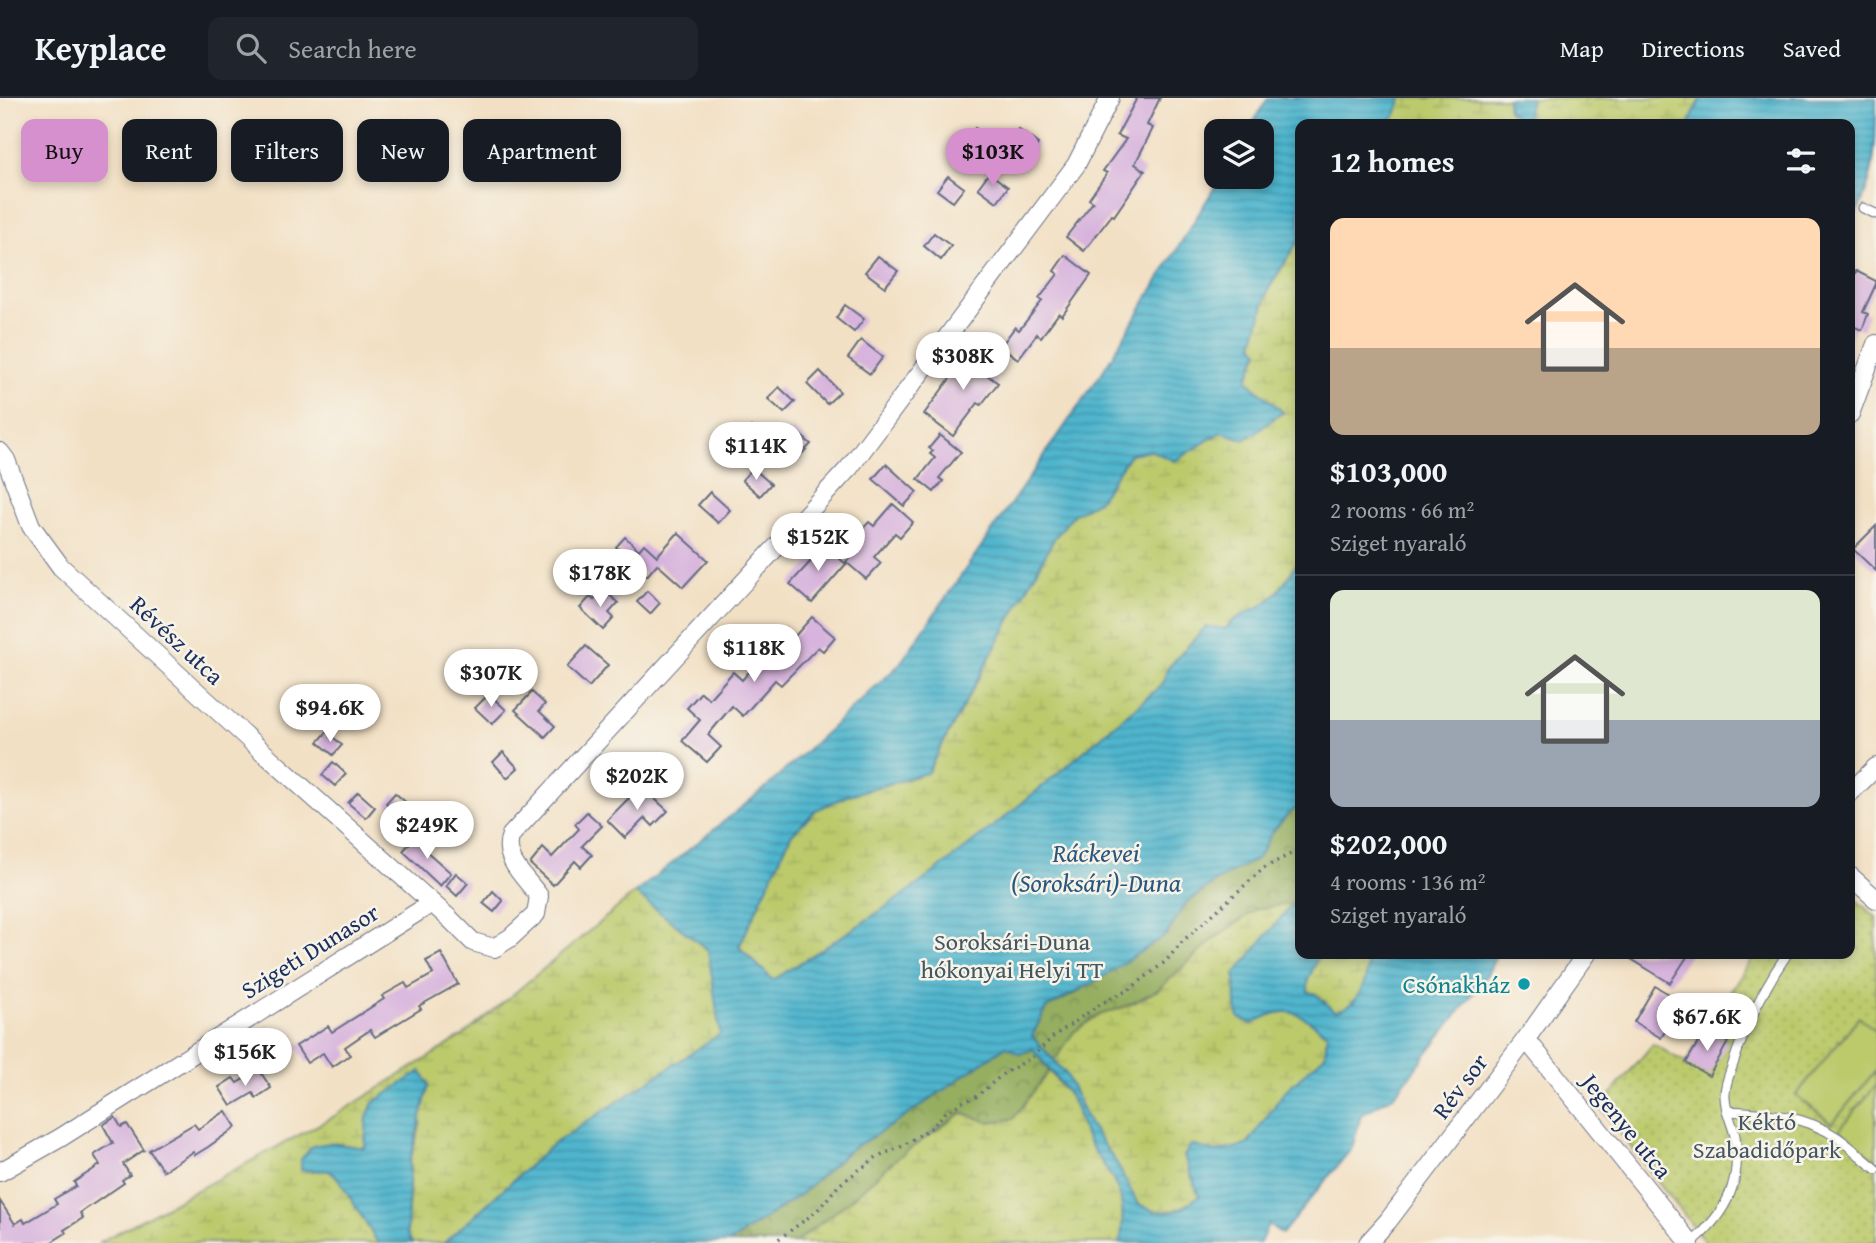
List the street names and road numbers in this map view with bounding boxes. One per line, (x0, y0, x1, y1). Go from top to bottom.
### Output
street label: Révész utca (122, 587, 232, 693)
street label: Szigeti Dunasor (234, 895, 386, 1007)
street label: Rév sor (1424, 1046, 1496, 1126)
street label: Jegenye utca (1572, 1063, 1681, 1187)

